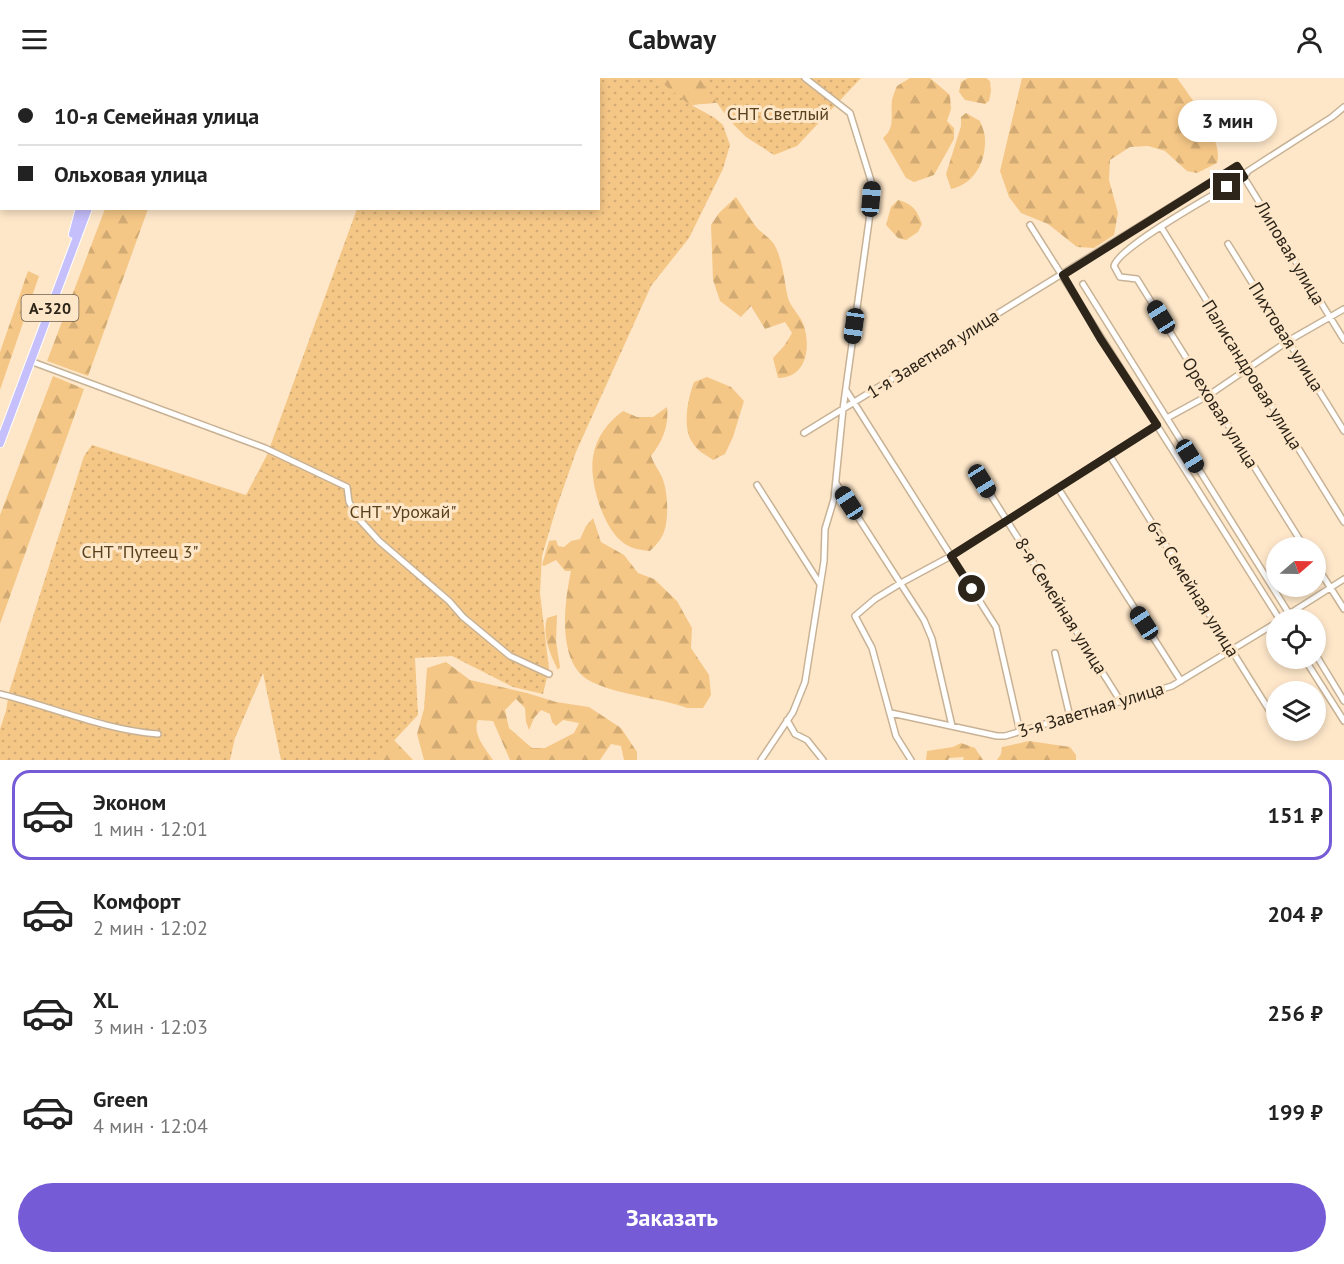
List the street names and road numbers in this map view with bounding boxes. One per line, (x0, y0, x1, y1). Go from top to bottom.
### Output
street label: Липовая улица (1250, 196, 1331, 309)
street label: Пихтовая улица (1244, 278, 1329, 396)
road number: А-320 (22, 295, 78, 321)
street label: Палисандровая улица (1197, 295, 1308, 454)
street label: 1-я Заветная улица (862, 304, 1003, 403)
street label: Ореховая улица (1177, 353, 1264, 472)
street label: 6-я Семейная улица (1142, 516, 1245, 661)
street label: 8-я Семейная улица (1010, 533, 1113, 678)
street label: 3-я Заветная улица (1015, 676, 1167, 743)

